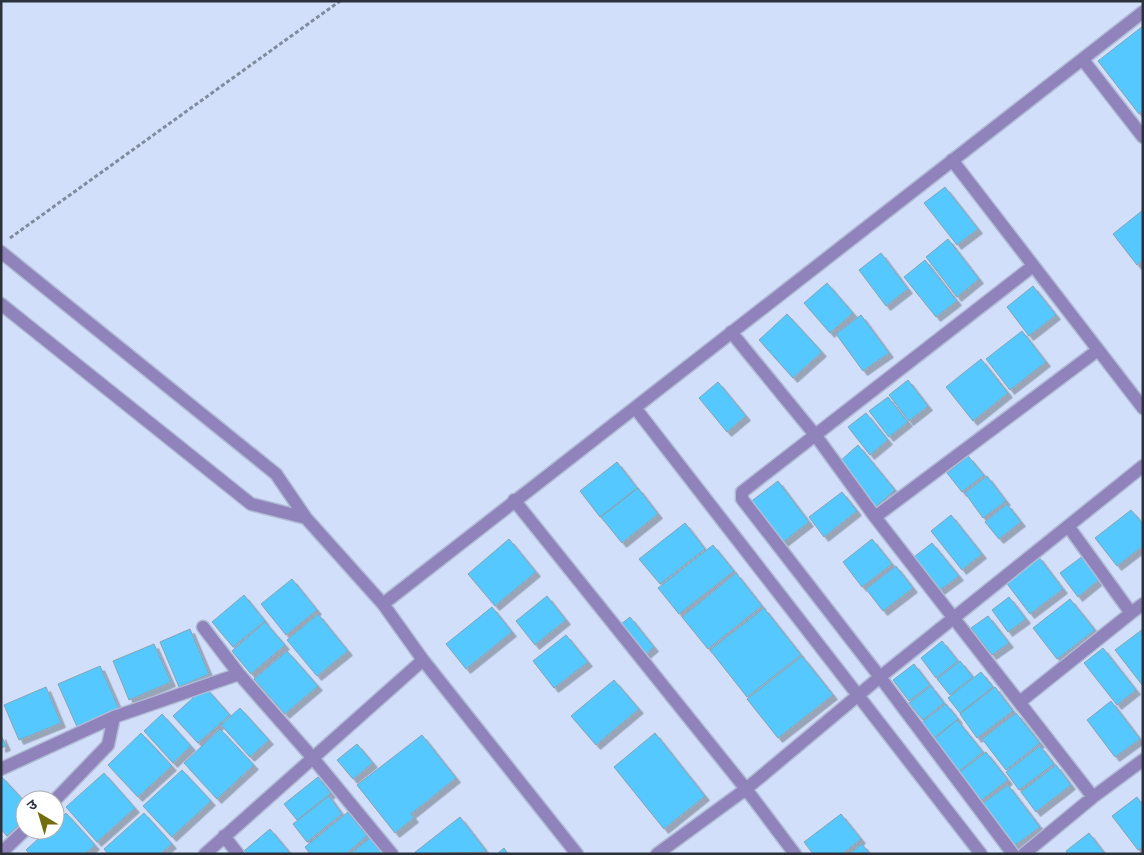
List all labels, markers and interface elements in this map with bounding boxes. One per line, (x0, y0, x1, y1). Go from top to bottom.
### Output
north arrow (15, 790, 65, 840)
text: उ (23, 795, 41, 814)

